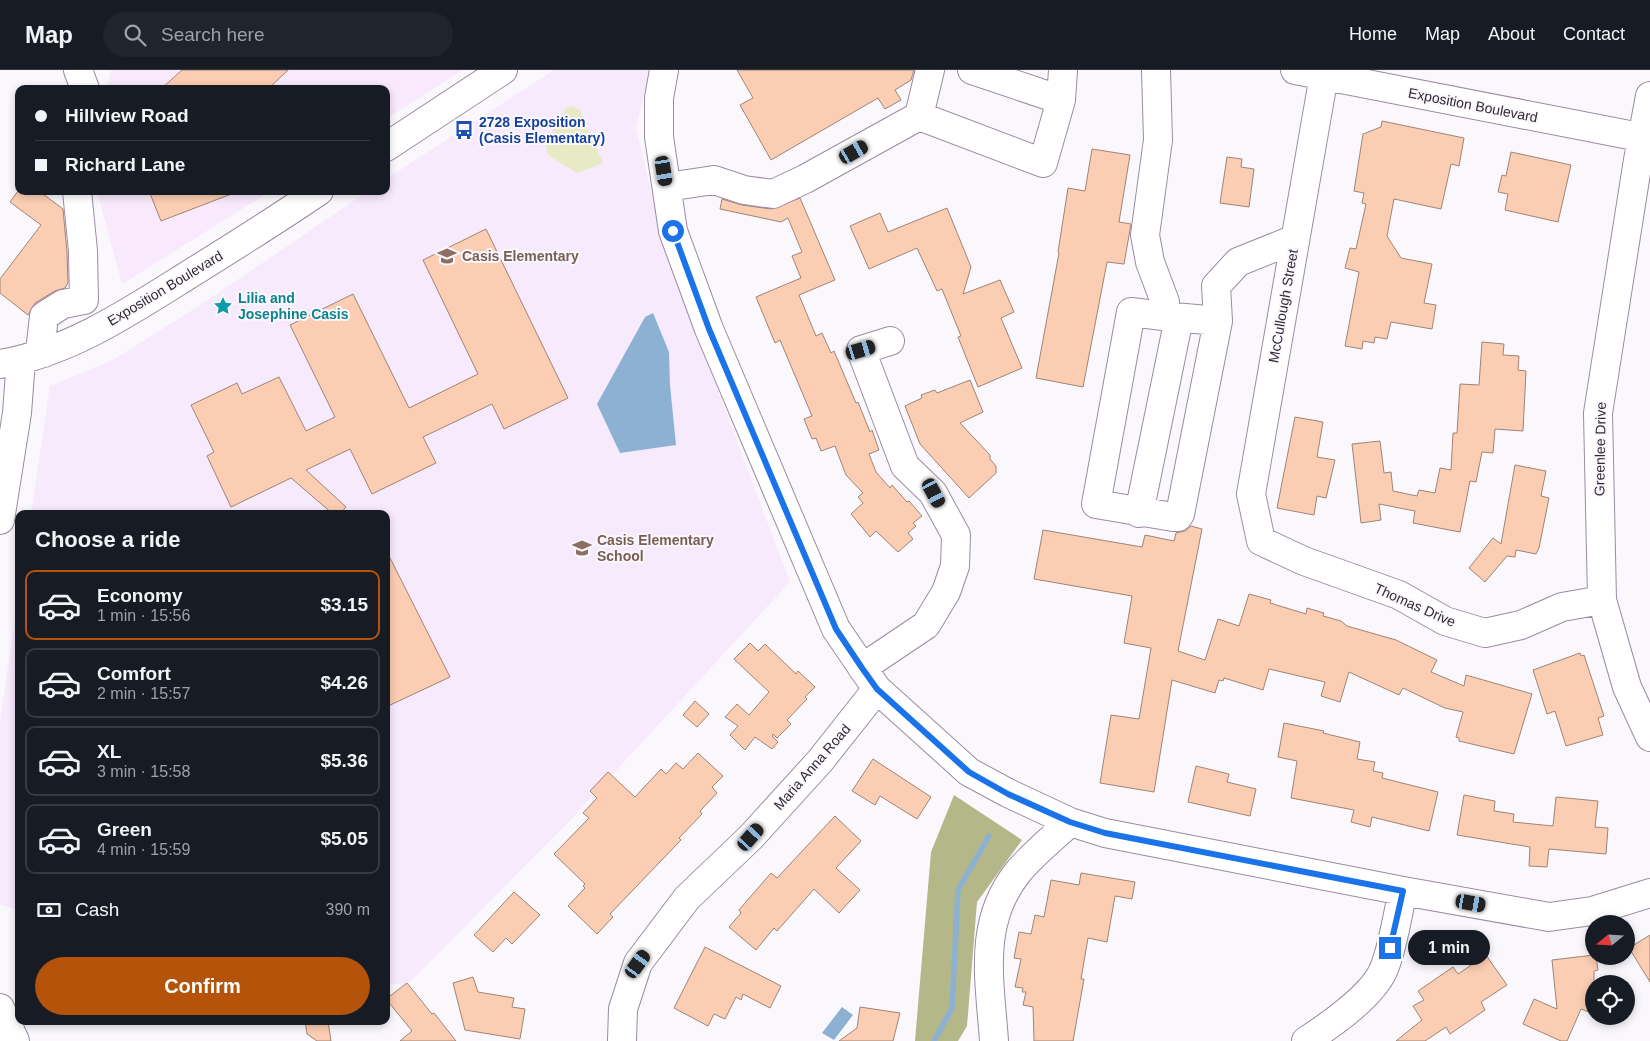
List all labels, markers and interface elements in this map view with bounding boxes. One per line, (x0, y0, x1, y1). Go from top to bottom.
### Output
search box (103, 12, 453, 57)
text: Map (25, 21, 73, 48)
icon: search (121, 21, 149, 49)
text: Search here (161, 24, 265, 45)
text: Home (1349, 24, 1397, 44)
text: Map (1425, 24, 1460, 44)
text: About (1488, 24, 1535, 44)
text: Contact (1563, 24, 1625, 44)
street label: Exposition Boulevard (1407, 85, 1539, 125)
text: Hillview Road (65, 105, 189, 126)
place label: 2728 Exposition (Casis Elementary) (479, 114, 605, 146)
bus stop icon: 2728 Exposition (Casis Elementary) (453, 119, 475, 141)
car (837, 138, 870, 166)
text: Richard Lane (65, 154, 185, 175)
car (654, 155, 673, 187)
route start (662, 220, 684, 242)
school or university icon: Casis Elementary (436, 245, 458, 267)
street label: Exposition Boulevard (105, 247, 225, 329)
place label: Casis Elementary (462, 248, 579, 264)
street label: McCullough Street (1265, 248, 1301, 364)
place label: Lilia and Josephine Casis (238, 290, 349, 322)
place icon: Lilia and Josephine Casis (212, 295, 234, 317)
car (844, 338, 877, 362)
street label: Greenlee Drive (1591, 402, 1609, 496)
car (920, 476, 947, 510)
text: Choose a ride (35, 527, 180, 552)
place label: Casis Elementary School (597, 532, 714, 564)
school or university icon: Casis Elementary School (571, 537, 593, 559)
street label: Thomas Drive (1372, 580, 1458, 630)
icon: car (37, 583, 82, 628)
text: Economy (97, 585, 183, 606)
text: $3.15 (320, 594, 368, 615)
text: 1 min · 15:56 (97, 607, 190, 624)
icon: car (37, 661, 82, 706)
text: Comfort (97, 663, 171, 684)
text: $4.26 (320, 672, 368, 693)
text: 2 min · 15:57 (97, 685, 190, 702)
street label: Maria Anna Road (770, 721, 854, 813)
icon: car (37, 739, 82, 784)
text: XL (97, 741, 121, 762)
text: $5.36 (320, 750, 368, 771)
text: 3 min · 15:58 (97, 763, 190, 780)
icon: car (37, 817, 82, 862)
text: Green (97, 819, 152, 840)
car (735, 821, 766, 853)
text: $5.05 (320, 828, 368, 849)
text: 4 min · 15:59 (97, 841, 190, 858)
car (1454, 893, 1487, 913)
icon: cash (35, 896, 63, 924)
text: Cash (75, 899, 119, 920)
text: 390 m (326, 901, 370, 918)
north arrow (1585, 915, 1635, 965)
map controls (1585, 915, 1635, 1025)
callout: 1 min (1408, 930, 1490, 966)
route end (1379, 937, 1401, 959)
text: 1 min (1428, 939, 1470, 956)
car (623, 947, 652, 981)
button: Confirm (35, 957, 370, 1015)
button: locate (1585, 975, 1635, 1025)

